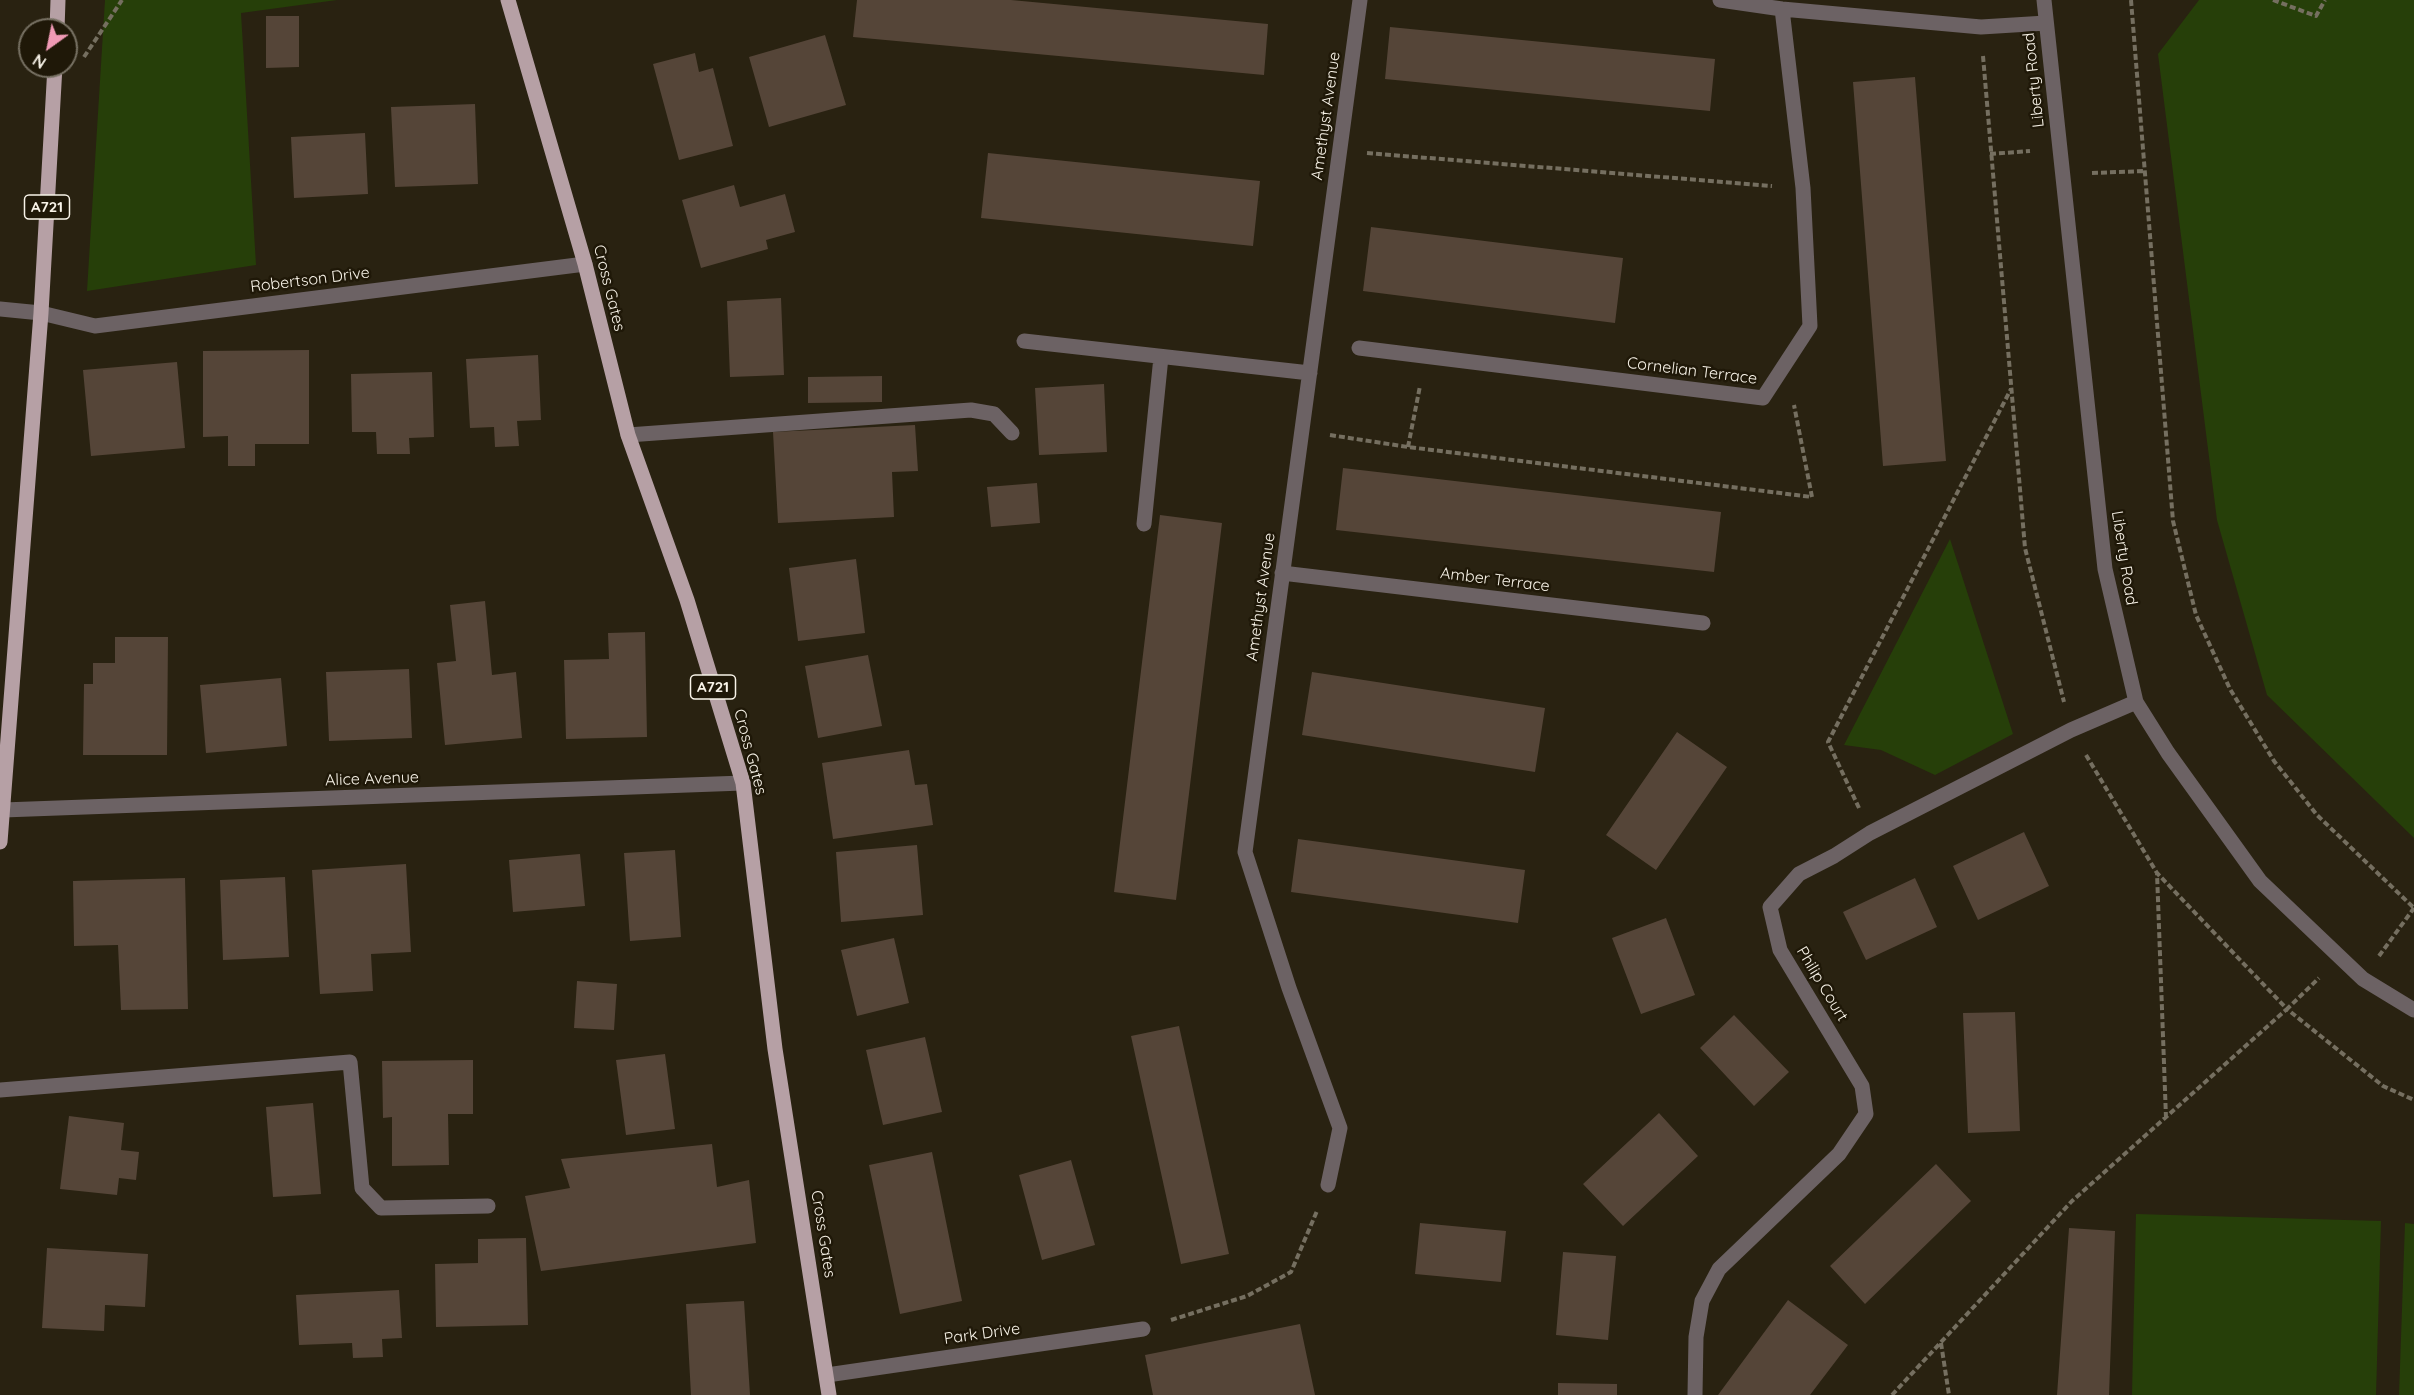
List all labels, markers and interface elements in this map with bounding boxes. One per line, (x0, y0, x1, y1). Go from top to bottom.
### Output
north arrow (18, 18, 78, 78)
street label: Liberty Road (2019, 32, 2049, 128)
text: N (29, 50, 50, 73)
street label: Amethyst Avenue (1307, 51, 1345, 181)
road number: A721 (24, 195, 70, 219)
street label: Cross Gates (589, 243, 629, 333)
street label: Robertson Drive (249, 263, 371, 297)
street label: Cornelian Terrace (1626, 353, 1758, 389)
street label: Liberty Road (2107, 509, 2141, 607)
street label: Amethyst Avenue (1242, 532, 1280, 662)
street label: Amber Terrace (1439, 564, 1551, 596)
road number: A721 (690, 675, 736, 699)
street label: Cross Gates (729, 707, 771, 797)
street label: Alice Avenue (325, 768, 419, 790)
street label: Philip Court (1792, 943, 1852, 1025)
street label: Cross Gates (807, 1189, 839, 1279)
street label: Park Drive (943, 1319, 1021, 1349)

